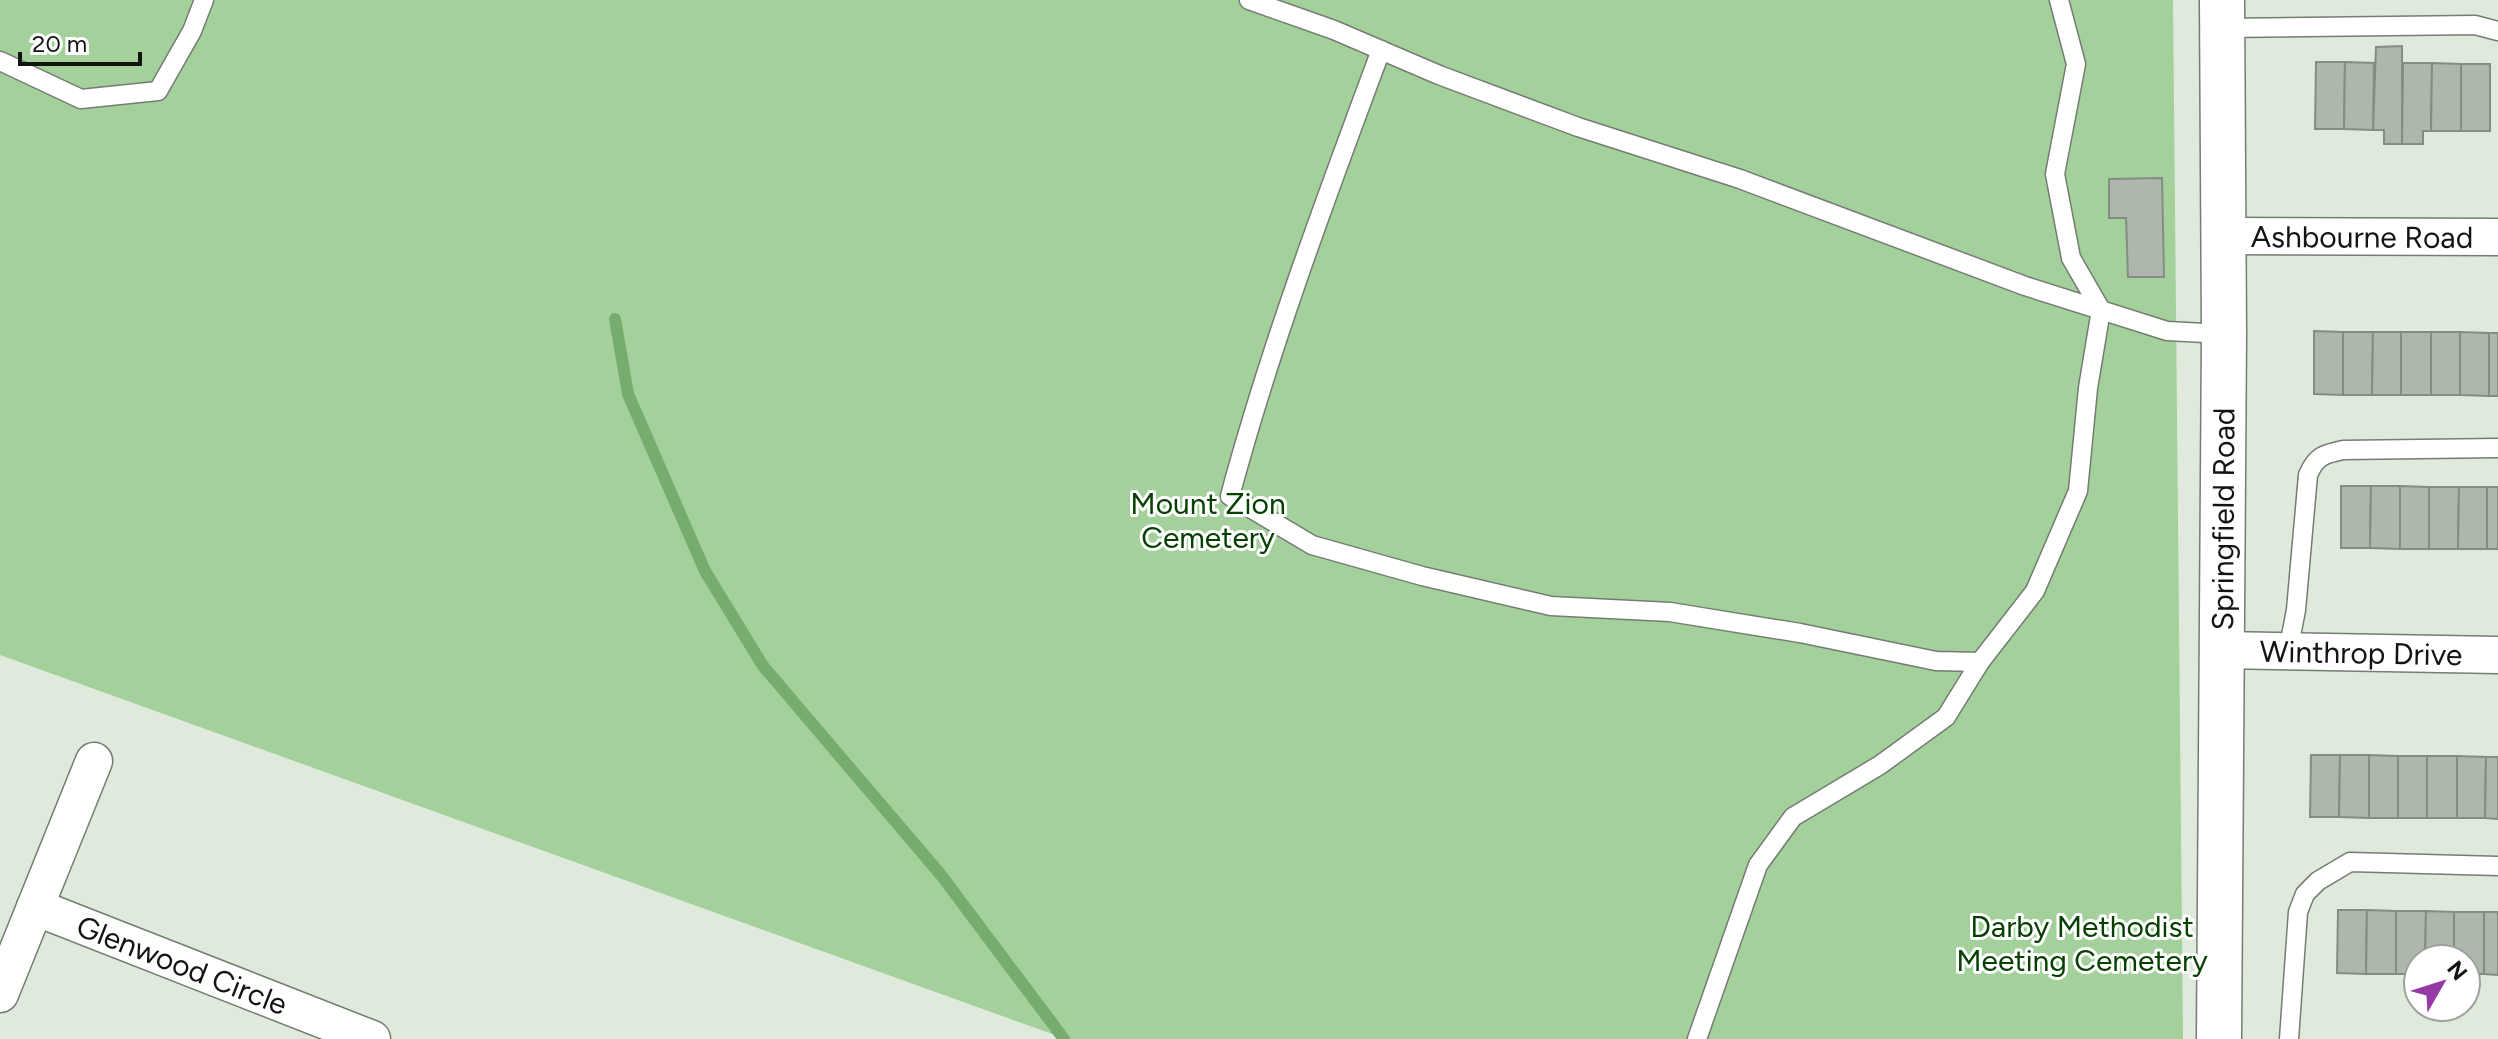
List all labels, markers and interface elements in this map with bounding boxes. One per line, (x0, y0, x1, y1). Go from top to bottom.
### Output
scale bar (20, 16, 140, 66)
text: 20 m (32, 29, 87, 58)
street label: Ashbourne Road (2251, 218, 2473, 255)
street label: Springfield Road (2203, 407, 2242, 631)
park label: Mount Zion Cemetery (1130, 485, 1286, 556)
street label: Winthrop Drive (2259, 632, 2463, 673)
street label: Glenwood Circle (71, 907, 293, 1023)
park label: Darby Methodist Meeting Cemetery (1956, 908, 2208, 979)
north arrow (2402, 943, 2482, 1023)
text: N (2441, 956, 2473, 986)

